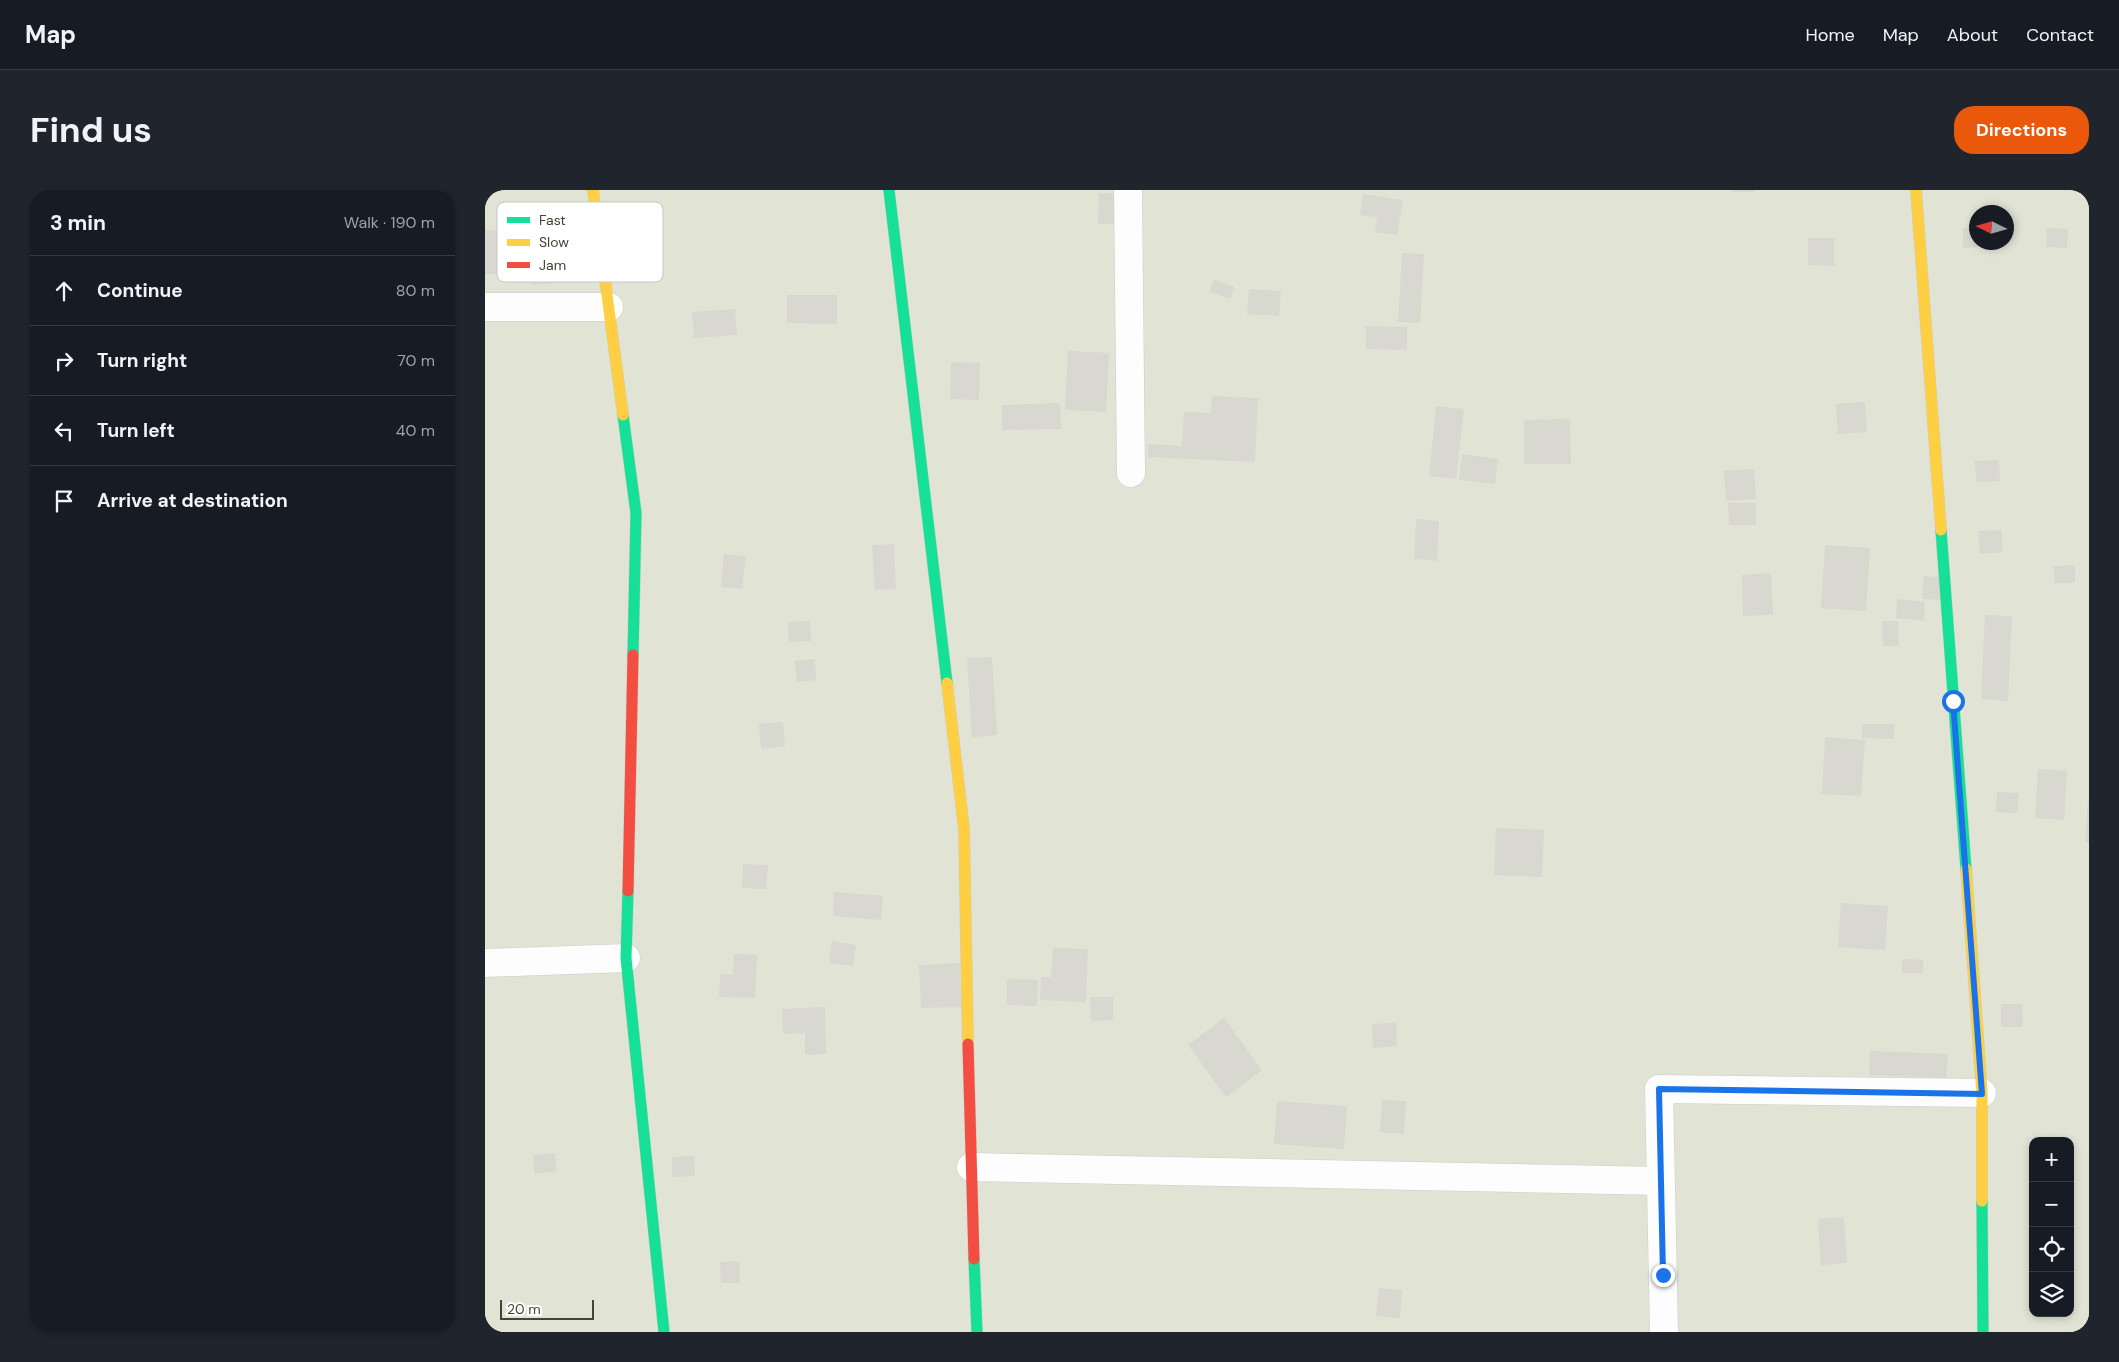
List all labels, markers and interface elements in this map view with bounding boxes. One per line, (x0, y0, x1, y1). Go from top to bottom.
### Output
text: Map (25, 19, 76, 50)
text: Home (1805, 23, 1855, 47)
text: Map (1883, 23, 1919, 47)
text: About (1947, 23, 1998, 47)
text: Contact (2026, 23, 2094, 47)
button: Directions (1954, 106, 2089, 154)
text: Find us (30, 107, 152, 153)
legend (497, 202, 663, 282)
north arrow (1969, 205, 2014, 250)
text: 3 min (50, 209, 106, 237)
text: Fast (539, 211, 566, 229)
text: Walk · 190 m (344, 212, 435, 233)
text: Slow (539, 233, 569, 251)
text: Jam (539, 256, 566, 274)
icon: ahead (50, 277, 78, 305)
text: Continue (97, 278, 183, 303)
text: 80 m (396, 280, 435, 301)
icon: right (50, 347, 78, 375)
text: Turn right (97, 348, 187, 373)
text: 70 m (397, 350, 435, 371)
icon: left (50, 417, 78, 445)
text: Turn left (97, 418, 175, 443)
text: 40 m (396, 420, 435, 441)
icon: arrive (50, 487, 78, 515)
text: Arrive at destination (97, 488, 288, 513)
route start (1942, 690, 1965, 713)
map controls (2029, 1137, 2074, 1317)
button: + (2029, 1137, 2074, 1182)
button: − (2029, 1182, 2074, 1227)
button: locate (2029, 1227, 2074, 1272)
route end (1652, 1264, 1675, 1287)
button: layers (2029, 1272, 2074, 1317)
scale bar (500, 1297, 594, 1320)
text: 20 m (507, 1300, 541, 1318)

